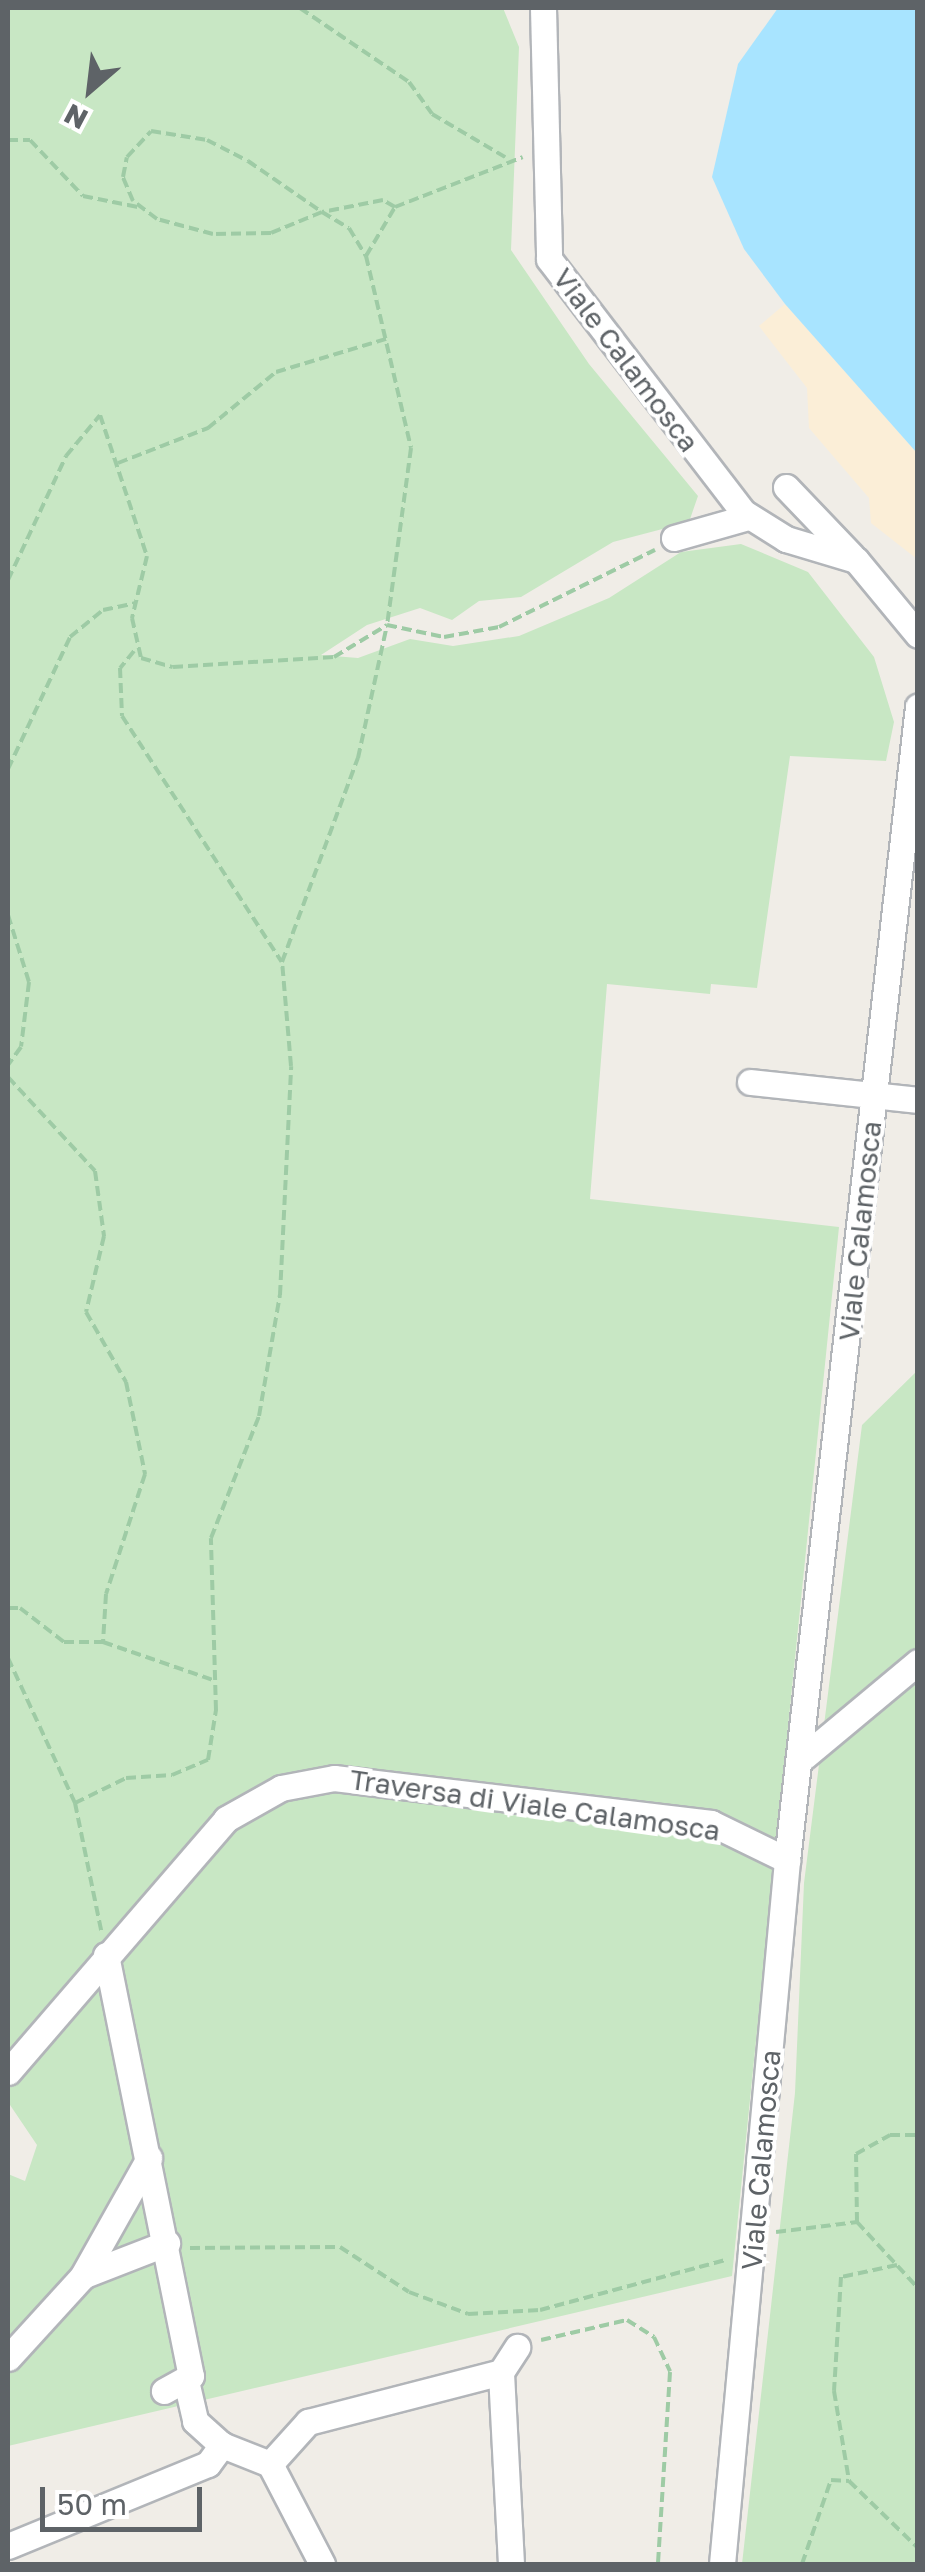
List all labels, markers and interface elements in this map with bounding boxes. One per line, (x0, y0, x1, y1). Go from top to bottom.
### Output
north arrow (40, 40, 140, 140)
text: N (59, 97, 93, 136)
street label: Viale Calamosca (546, 262, 706, 458)
street label: Viale Calamosca (832, 1119, 888, 1343)
street label: Traversa di Viale Calamosca (348, 1762, 722, 1848)
street label: Viale Calamosca (735, 2048, 787, 2272)
scale bar (45, 2467, 208, 2529)
text: 50 m (57, 2486, 127, 2522)

